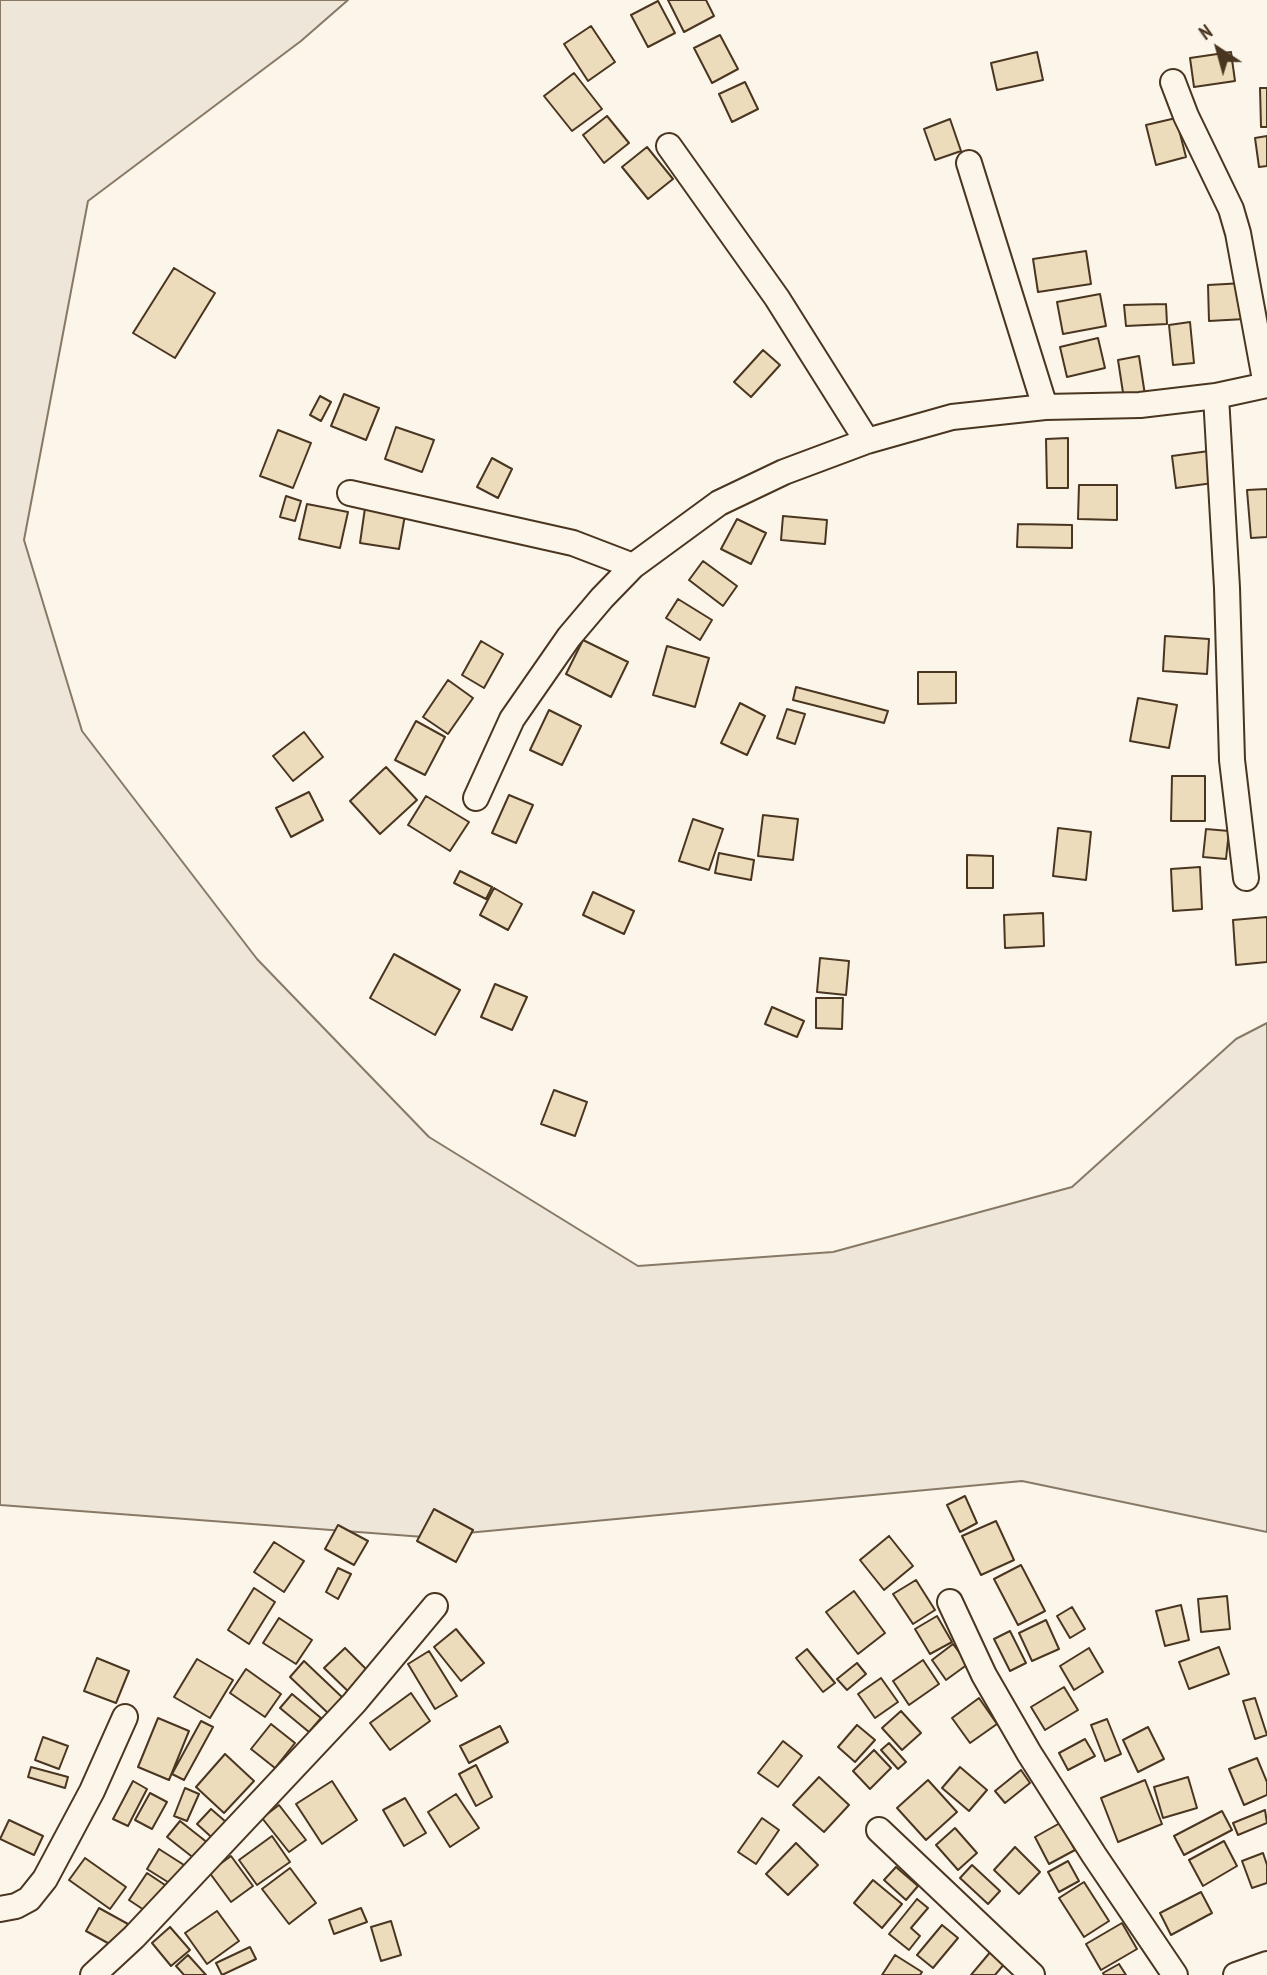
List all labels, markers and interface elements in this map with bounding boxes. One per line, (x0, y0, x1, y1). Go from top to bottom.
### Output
north arrow (1183, 14, 1253, 84)
text: N (1194, 19, 1217, 45)

